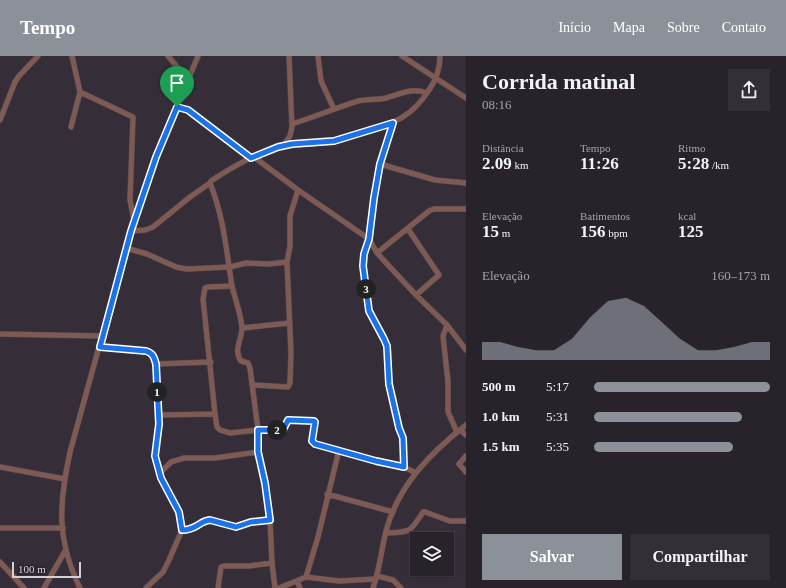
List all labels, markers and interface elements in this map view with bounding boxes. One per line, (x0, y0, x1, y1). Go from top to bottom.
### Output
text: Tempo (20, 17, 75, 38)
text: Início (558, 20, 591, 35)
text: Mapa (613, 20, 645, 35)
text: Sobre (667, 20, 700, 35)
text: Contato (722, 20, 766, 35)
pin (160, 66, 194, 107)
text: Corrida matinal (482, 69, 635, 94)
button: share (728, 69, 770, 111)
icon: arrive (166, 72, 188, 94)
text: 08:16 (482, 97, 512, 112)
text: Distância (482, 142, 524, 154)
text: Tempo (580, 142, 610, 154)
text: Ritmo (678, 142, 706, 154)
text: 2.09 (482, 154, 512, 173)
text: 11:26 (580, 154, 619, 173)
text: 5:28 (678, 154, 709, 173)
text: km (512, 159, 529, 171)
text: /km (709, 159, 729, 171)
text: Elevação (482, 210, 522, 222)
text: Batimentos (580, 210, 630, 222)
text: kcal (678, 210, 696, 222)
text: 15 (482, 222, 499, 241)
text: 156 (580, 222, 606, 241)
text: 125 (678, 222, 704, 241)
text: m (499, 227, 510, 239)
text: bpm (606, 227, 628, 239)
text: Elevação (482, 268, 530, 283)
text: 160–173 m (711, 268, 770, 283)
pin: 3 (356, 279, 376, 299)
text: 3 (363, 283, 369, 295)
text: 500 m (482, 379, 516, 394)
text: 5:17 (546, 379, 569, 394)
pin: 1 (147, 382, 167, 402)
text: 1 (154, 386, 160, 398)
text: 1.0 km (482, 409, 520, 424)
text: 5:31 (546, 409, 569, 424)
pin: 2 (267, 420, 287, 440)
text: 2 (274, 424, 280, 436)
text: 1.5 km (482, 439, 520, 454)
text: 5:35 (546, 439, 569, 454)
map controls (410, 532, 454, 576)
button: layers (410, 532, 454, 576)
button: Salvar (482, 534, 622, 580)
button: Compartilhar (630, 534, 770, 580)
scale bar (12, 560, 81, 579)
text: 100 m (18, 563, 46, 575)

